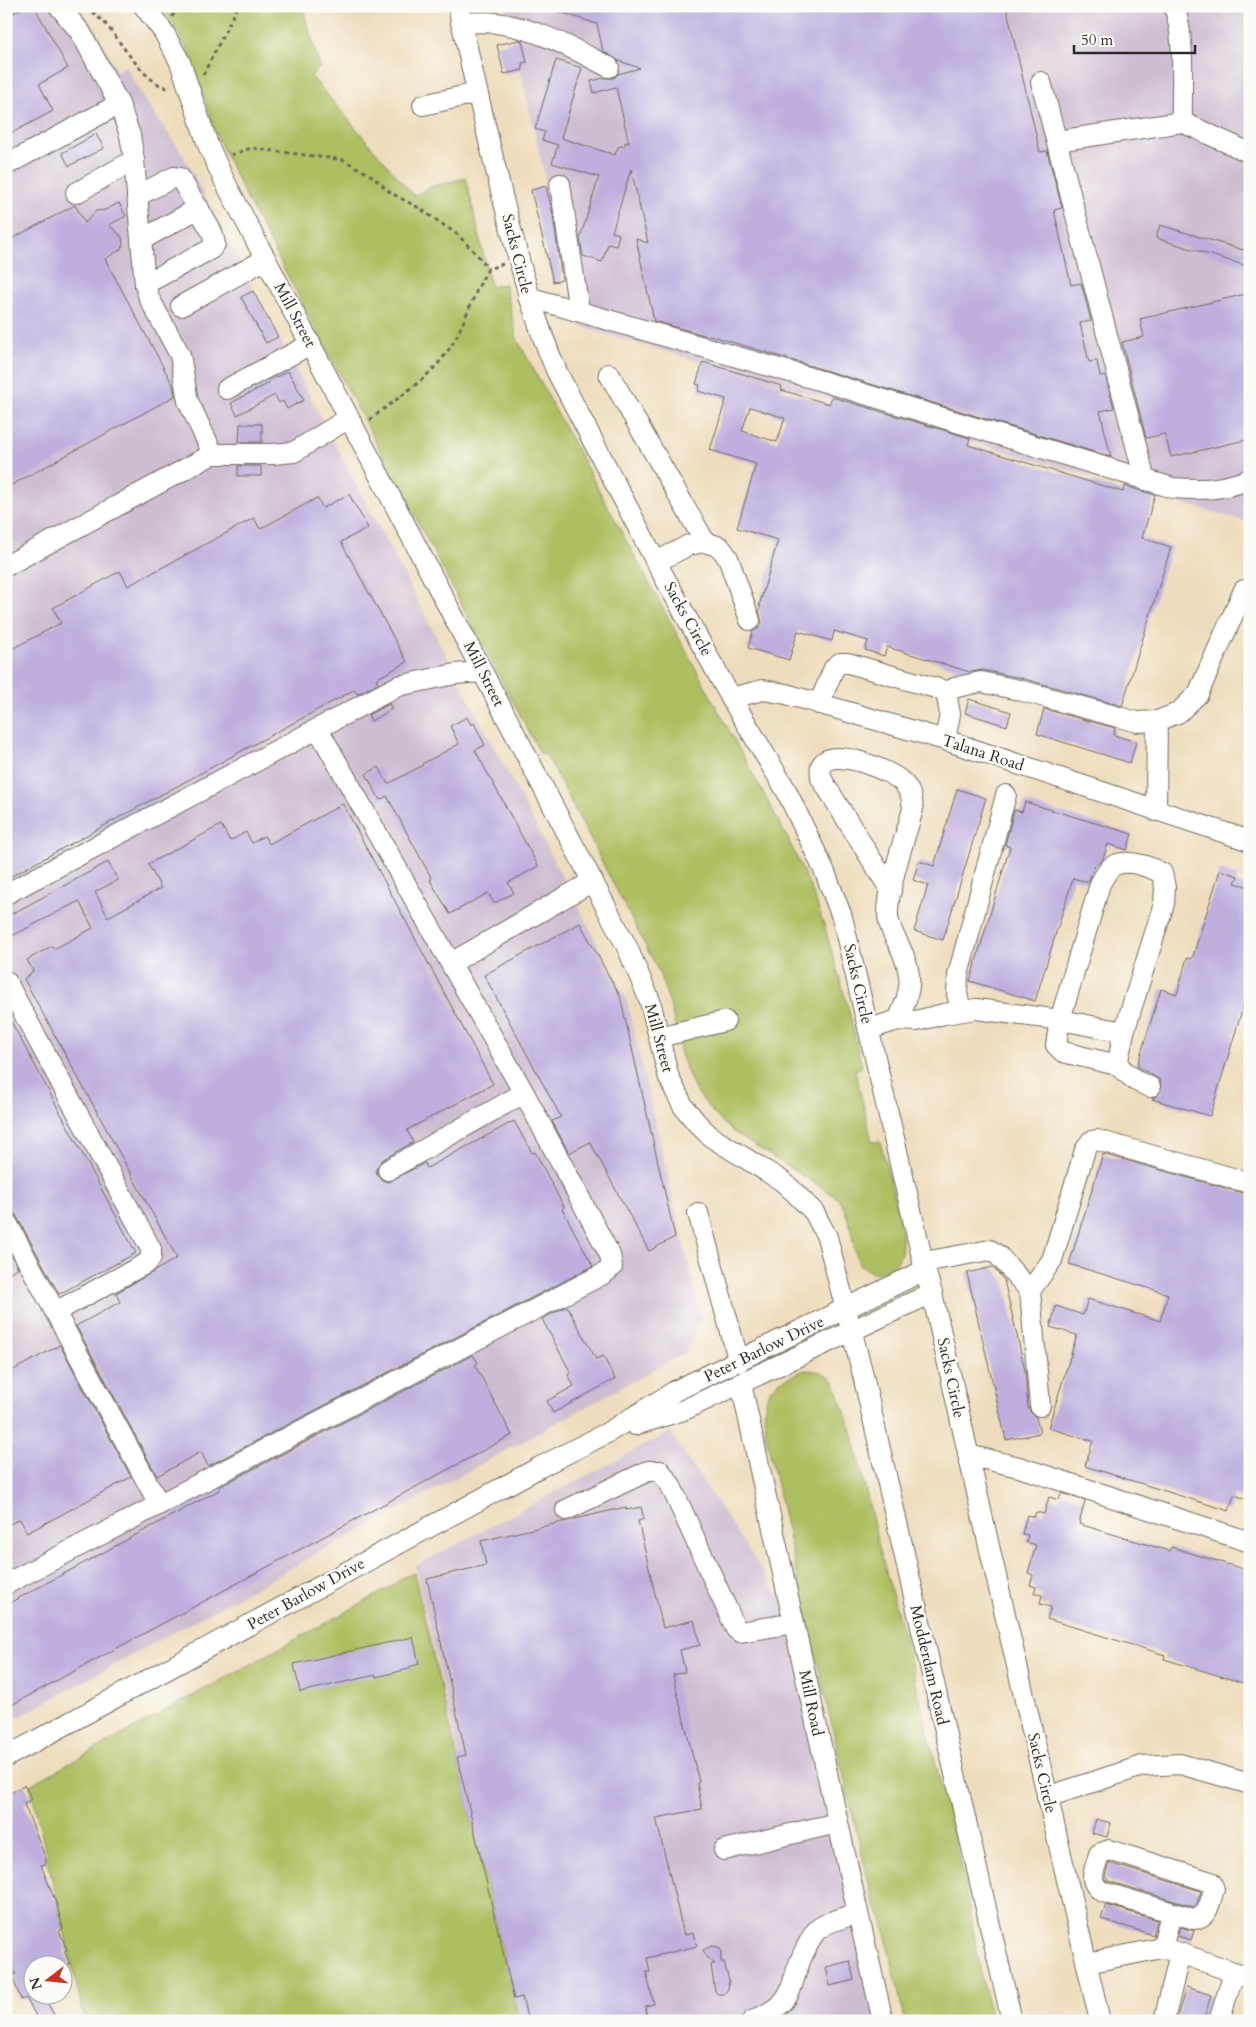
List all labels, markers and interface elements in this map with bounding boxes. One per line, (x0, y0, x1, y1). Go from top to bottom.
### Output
scale bar (1074, 22, 1195, 54)
text: 50 m (1081, 30, 1113, 50)
street label: Sacks Circle (496, 212, 538, 296)
street label: Mill Street (269, 279, 321, 351)
street label: Sacks Circle (659, 578, 717, 660)
street label: Mill Street (458, 638, 510, 710)
street label: Talana Road (939, 729, 1027, 777)
street label: Sacks Circle (838, 942, 878, 1026)
street label: Mill Street (639, 1001, 679, 1075)
street label: Peter Barlow Drive (700, 1310, 828, 1388)
street label: Sacks Circle (932, 1336, 970, 1420)
street label: Peter Barlow Drive (243, 1553, 369, 1635)
street label: Modderdam Road (905, 1603, 954, 1728)
street label: Mill Road (793, 1668, 829, 1739)
street label: Sacks Circle (1022, 1731, 1062, 1815)
north arrow (22, 1954, 72, 2004)
text: N (25, 1975, 47, 1992)

